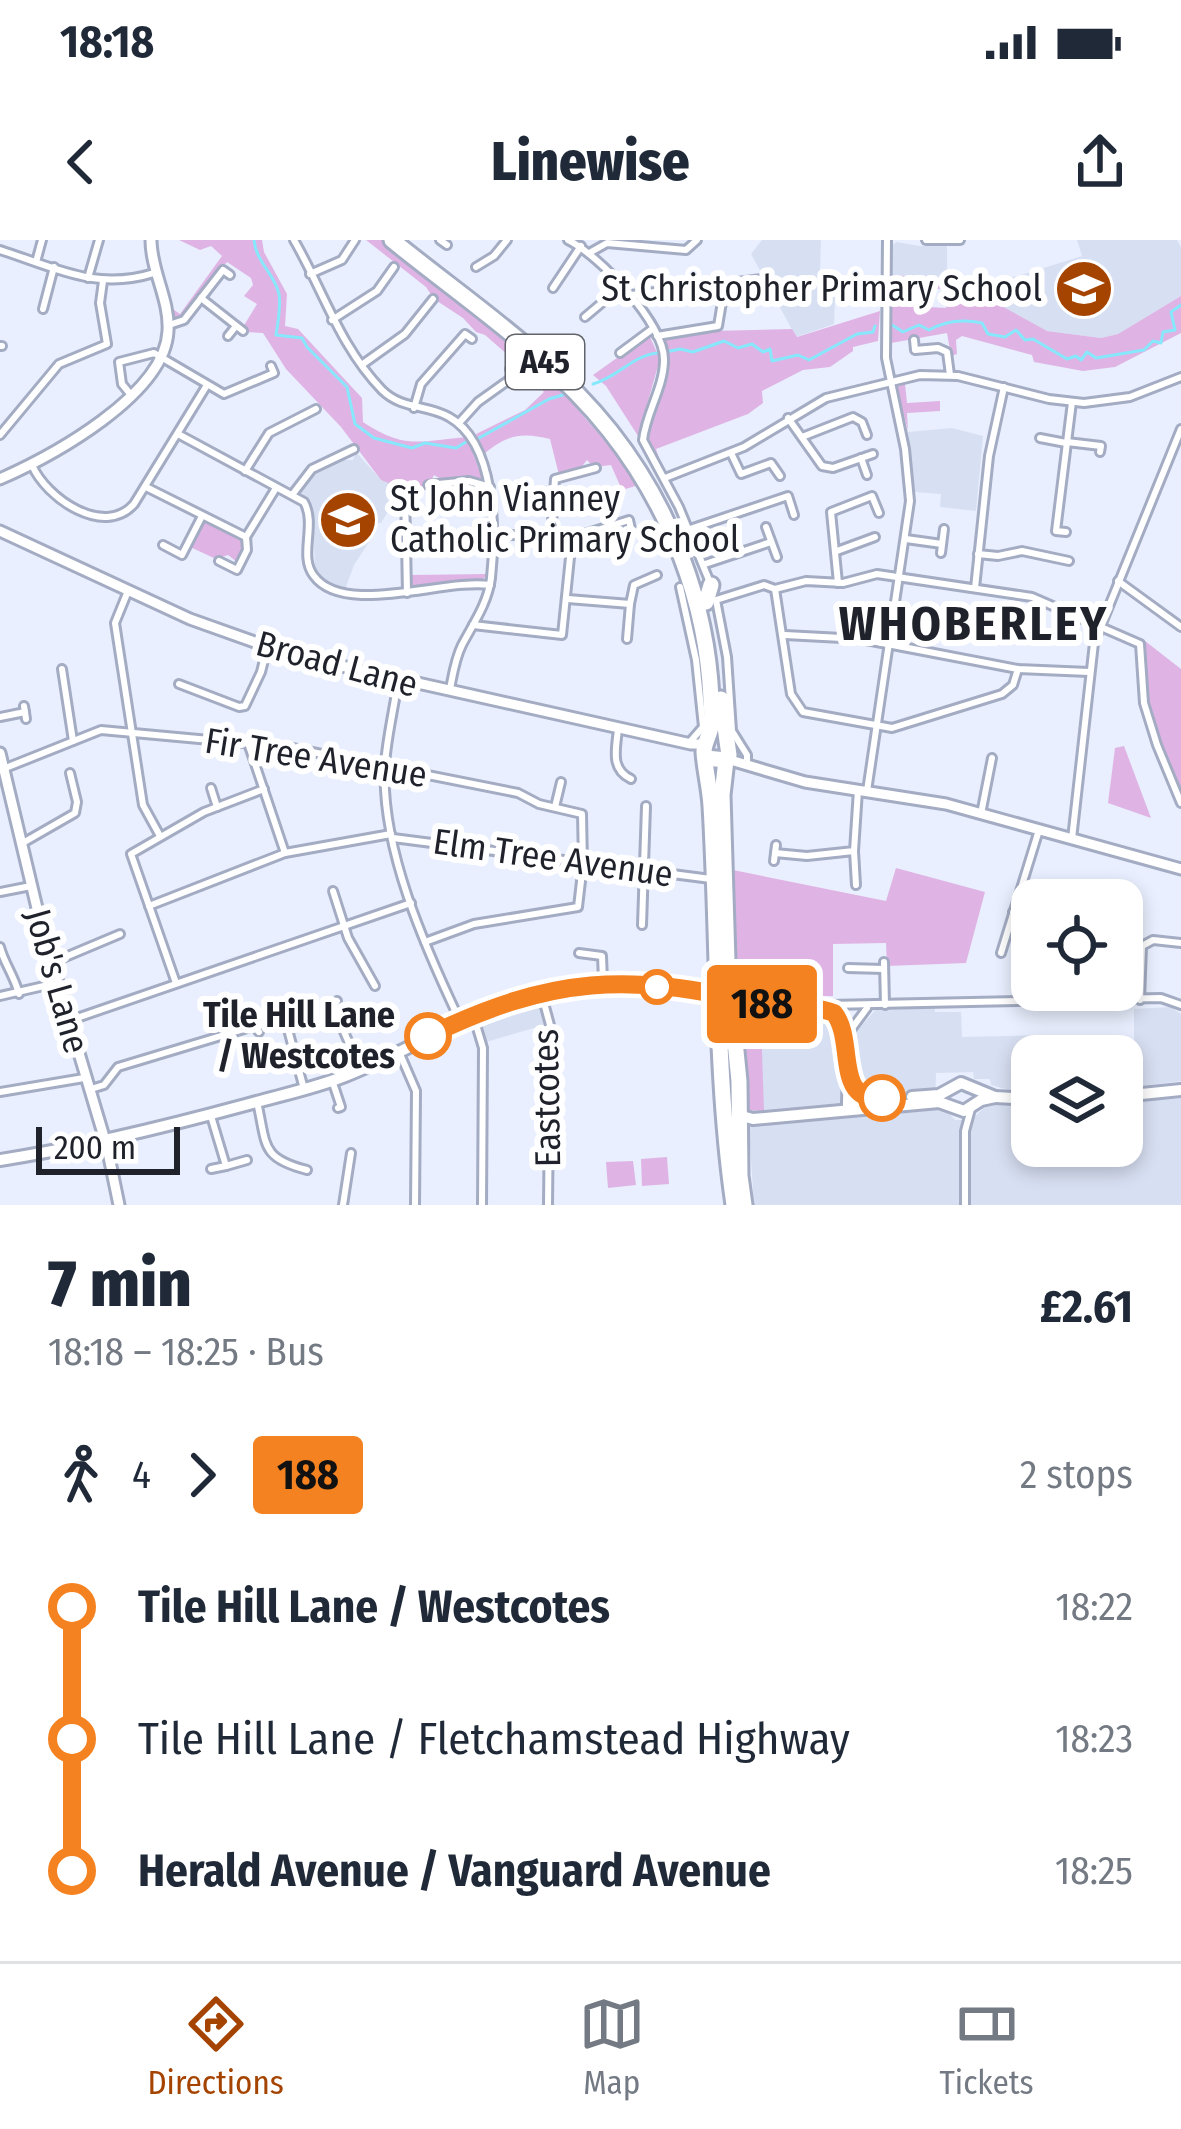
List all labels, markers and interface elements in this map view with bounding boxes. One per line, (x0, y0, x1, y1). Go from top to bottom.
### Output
text: 18:18 (60, 15, 154, 69)
icon: back (48, 129, 114, 195)
icon: share (1067, 129, 1133, 195)
text: Linewise (491, 130, 690, 194)
school or university icon: St Christopher Primary School (1053, 258, 1115, 320)
place label: St Christopher Primary School (601, 267, 1042, 311)
road number: A45 (506, 335, 584, 389)
place label: St John Vianney Catholic Primary School (390, 477, 739, 562)
school or university icon: St John Vianney Catholic Primary School (317, 489, 379, 551)
district label: WHOBERLEY (839, 595, 1109, 653)
street label: Broad Lane (251, 621, 423, 707)
street label: Fir Tree Avenue (202, 719, 430, 797)
street label: Elm Tree Avenue (430, 819, 676, 897)
map controls (1011, 879, 1143, 1167)
button: locate (1011, 879, 1143, 1011)
street label: Job's Lane (15, 904, 99, 1058)
line badge: 188 (693, 965, 831, 1043)
unlabelled marker (641, 971, 673, 1003)
text: 188 (731, 979, 793, 1029)
place label: Tile Hill Lane / Westcotes (203, 993, 395, 1078)
marker: Tile Hill Lane / Westcotes (406, 1014, 450, 1058)
street label: Eastcotes (524, 1028, 570, 1168)
button: layers (1011, 1035, 1143, 1167)
unlabelled marker (860, 1076, 904, 1120)
scale bar (36, 1121, 180, 1174)
text: 200 m (54, 1128, 136, 1168)
text: 7 min (48, 1244, 192, 1323)
text: £2.61 (1040, 1280, 1133, 1334)
text: 18:18 – 18:25 · Bus (48, 1329, 324, 1375)
icon: walk (48, 1442, 114, 1508)
icon: forward (169, 1442, 235, 1508)
text: 188 (277, 1450, 339, 1500)
text: 4 (132, 1452, 151, 1498)
text: 2 stops (1020, 1452, 1133, 1498)
text: Tile Hill Lane / Westcotes (138, 1580, 610, 1634)
text: 18:22 (1056, 1584, 1133, 1630)
text: Tile Hill Lane / Fletchamstead Highway (138, 1712, 850, 1766)
text: 18:23 (1055, 1716, 1133, 1762)
text: Herald Avenue / Vanguard Avenue (138, 1844, 771, 1898)
text: 18:25 (1055, 1848, 1133, 1894)
tab: Directions (147, 1991, 284, 2103)
tab: Map (579, 1991, 645, 2103)
tab: Tickets (940, 1991, 1034, 2103)

